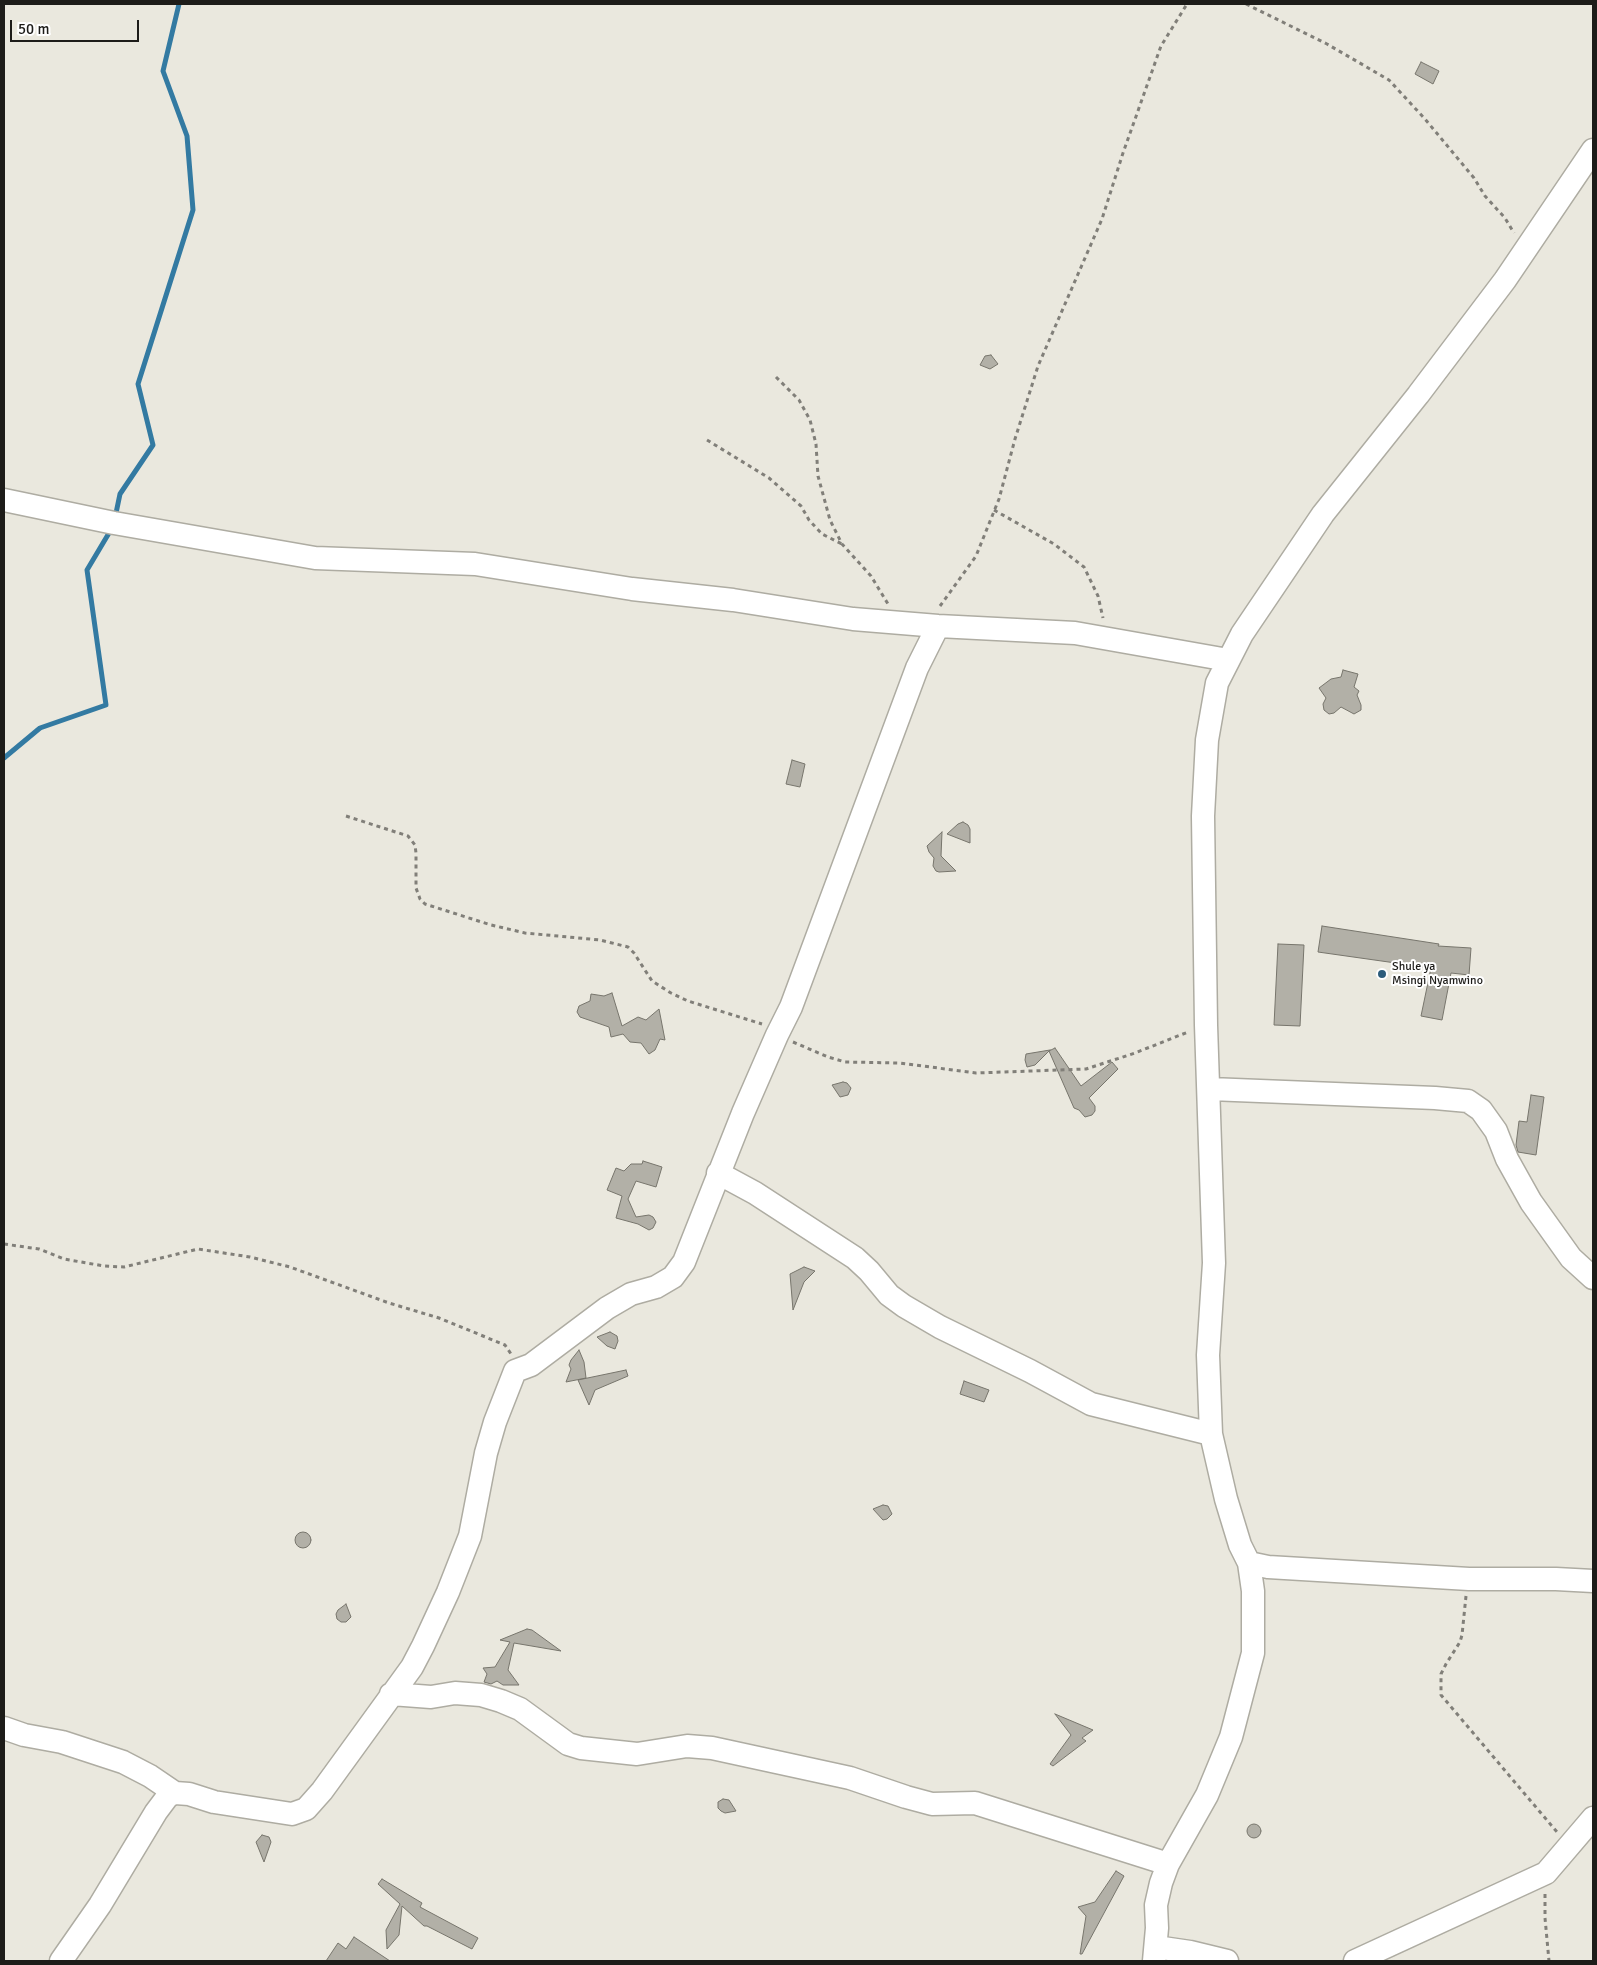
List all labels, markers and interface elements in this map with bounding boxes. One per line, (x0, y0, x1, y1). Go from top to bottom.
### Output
scale bar (12, 10, 141, 42)
text: 50 m (18, 20, 49, 38)
place label: Shule ya Msingi Nyamwino (1392, 960, 1483, 988)
marker: Shule ya Msingi Nyamwino (1376, 968, 1388, 980)

